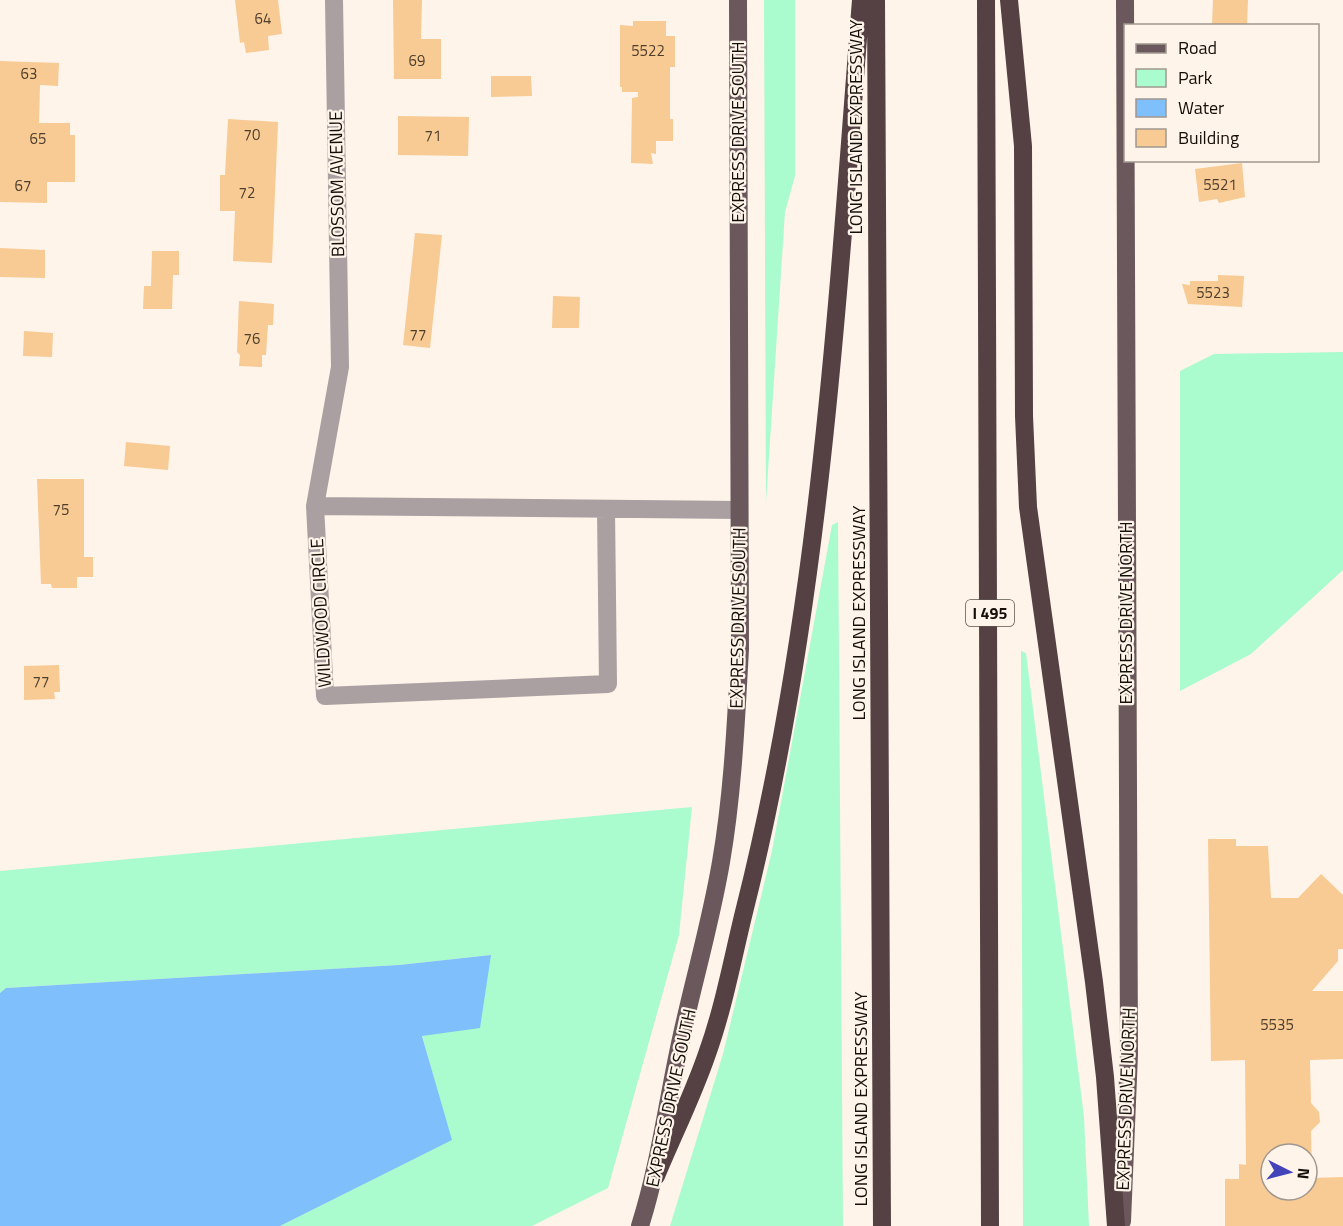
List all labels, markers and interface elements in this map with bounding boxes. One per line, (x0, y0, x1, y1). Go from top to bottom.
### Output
house number: 64 (255, 7, 271, 30)
street label: LONG ISLAND EXPRESSWAY (842, 19, 869, 234)
legend (1124, 24, 1319, 162)
text: Road (1178, 34, 1217, 61)
house number: 5522 (631, 39, 665, 62)
street label: EXPRESS DRIVE SOUTH (724, 41, 751, 223)
house number: 69 (409, 49, 425, 72)
house number: 63 (21, 62, 37, 85)
text: Park (1178, 64, 1213, 91)
text: Water (1178, 94, 1224, 121)
street label: BLOSSOM AVENUE (322, 111, 351, 257)
house number: 70 (244, 123, 260, 146)
house number: 71 (425, 124, 441, 147)
text: Building (1178, 124, 1239, 151)
house number: 65 (30, 127, 46, 150)
house number: 5521 (1203, 173, 1237, 196)
house number: 67 (15, 174, 31, 197)
house number: 72 (239, 181, 255, 204)
house number: 5523 (1196, 281, 1230, 304)
house number: 77 (410, 323, 426, 346)
house number: 76 (244, 327, 260, 350)
house number: 75 (53, 498, 69, 521)
street label: LONG ISLAND EXPRESSWAY (845, 505, 872, 720)
street label: EXPRESS DRIVE NORTH (1112, 521, 1139, 705)
street label: EXPRESS DRIVE SOUTH (722, 527, 753, 709)
street label: WILDWOOD CIRCLE (303, 538, 338, 688)
road number: I 495 (966, 600, 1014, 626)
house number: 77 (33, 670, 49, 693)
street label: LONG ISLAND EXPRESSWAY (847, 991, 874, 1206)
street label: EXPRESS DRIVE SOUTH (638, 1006, 703, 1189)
street label: EXPRESS DRIVE NORTH (1109, 1007, 1142, 1191)
house number: 5535 (1260, 1013, 1294, 1036)
north arrow (1259, 1142, 1319, 1202)
text: N (1291, 1167, 1316, 1180)

